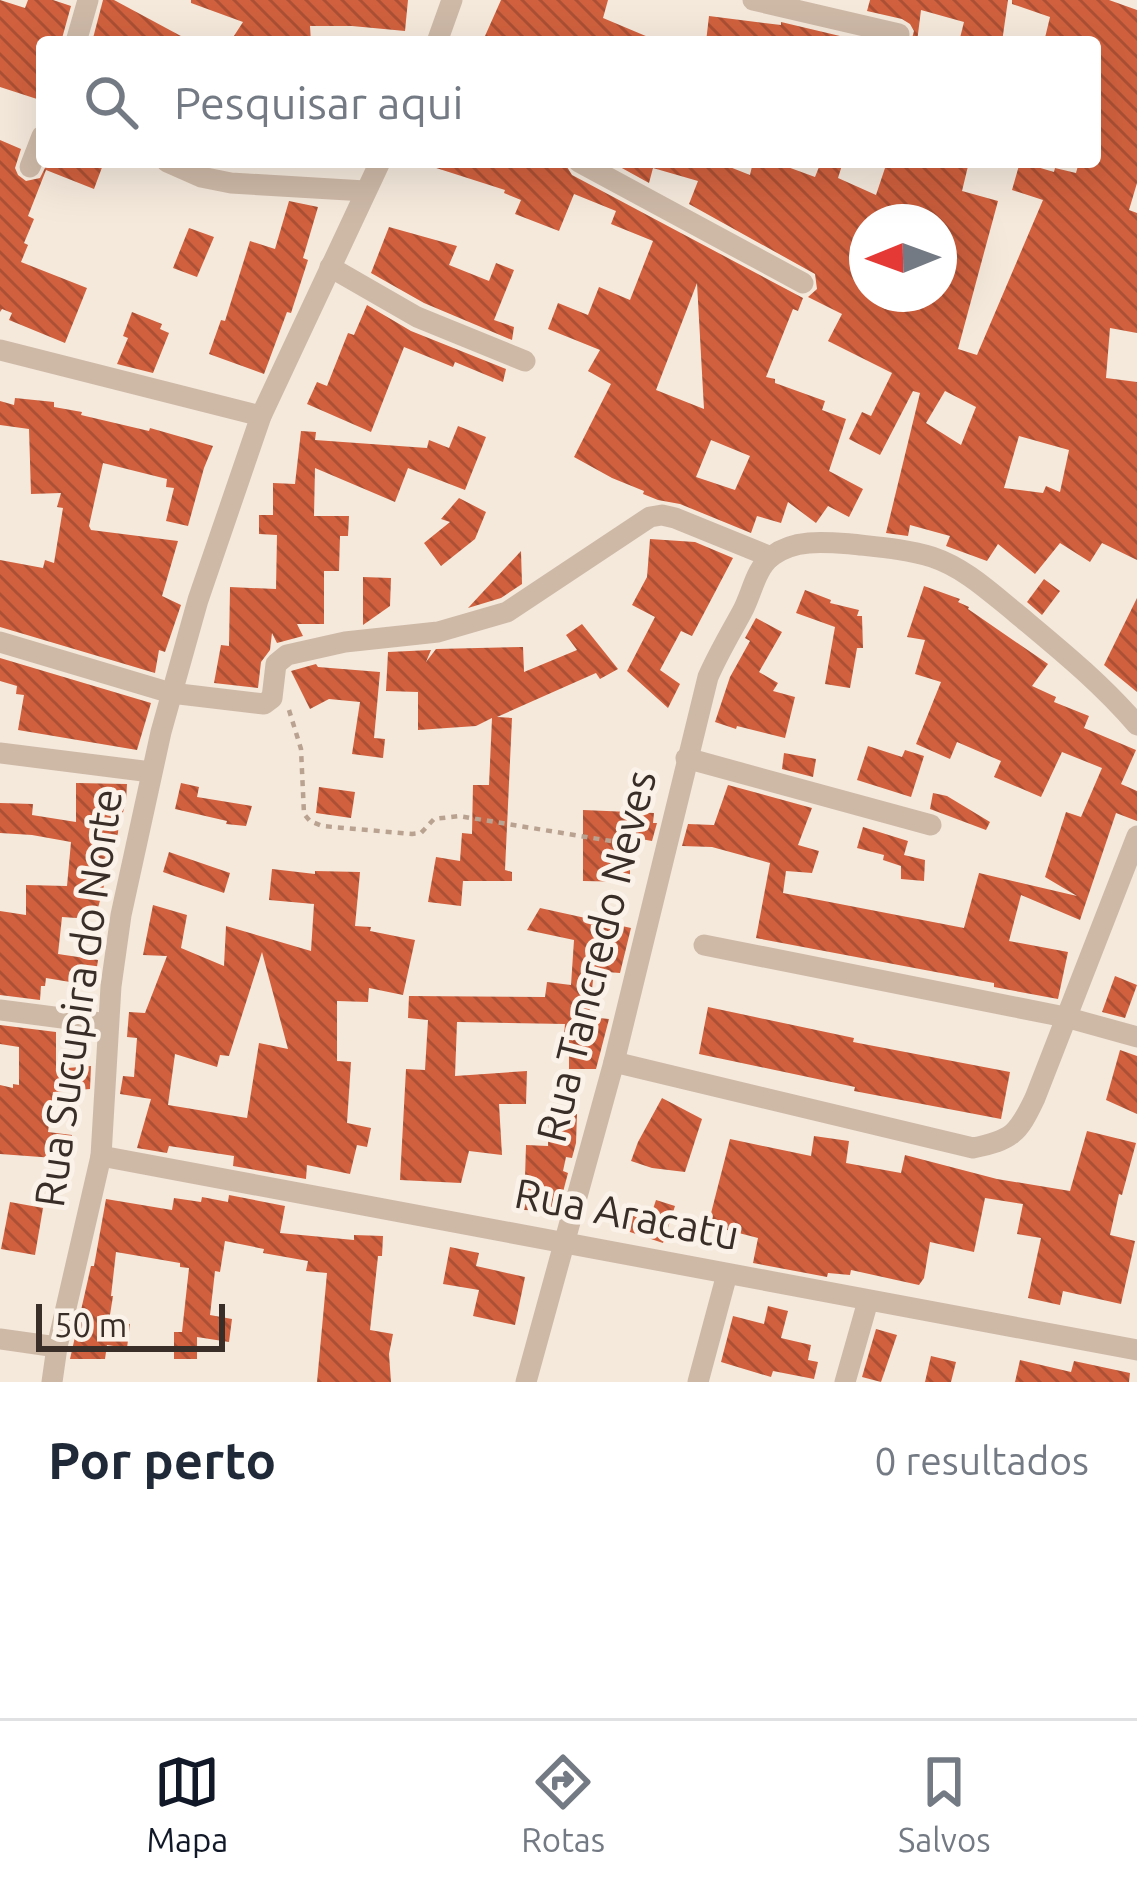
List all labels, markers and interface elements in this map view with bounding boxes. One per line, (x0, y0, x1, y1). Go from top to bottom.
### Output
search box (36, 36, 1101, 168)
icon: search (78, 69, 144, 135)
text: Pesquisar aqui (174, 77, 463, 128)
north arrow (849, 204, 957, 312)
street label: Rua Tancredo Neves (527, 765, 664, 1146)
street label: Rua Sucupira do Norte (25, 786, 130, 1210)
street label: Rua Aracatu (511, 1169, 743, 1258)
scale bar (36, 1298, 225, 1351)
text: 50 m (54, 1306, 127, 1343)
text: Por perto (48, 1431, 276, 1489)
text: 0 resultados (875, 1439, 1089, 1482)
tab: Mapa (146, 1749, 228, 1858)
tab: Rotas (521, 1749, 605, 1858)
tab: Salvos (898, 1749, 991, 1858)

